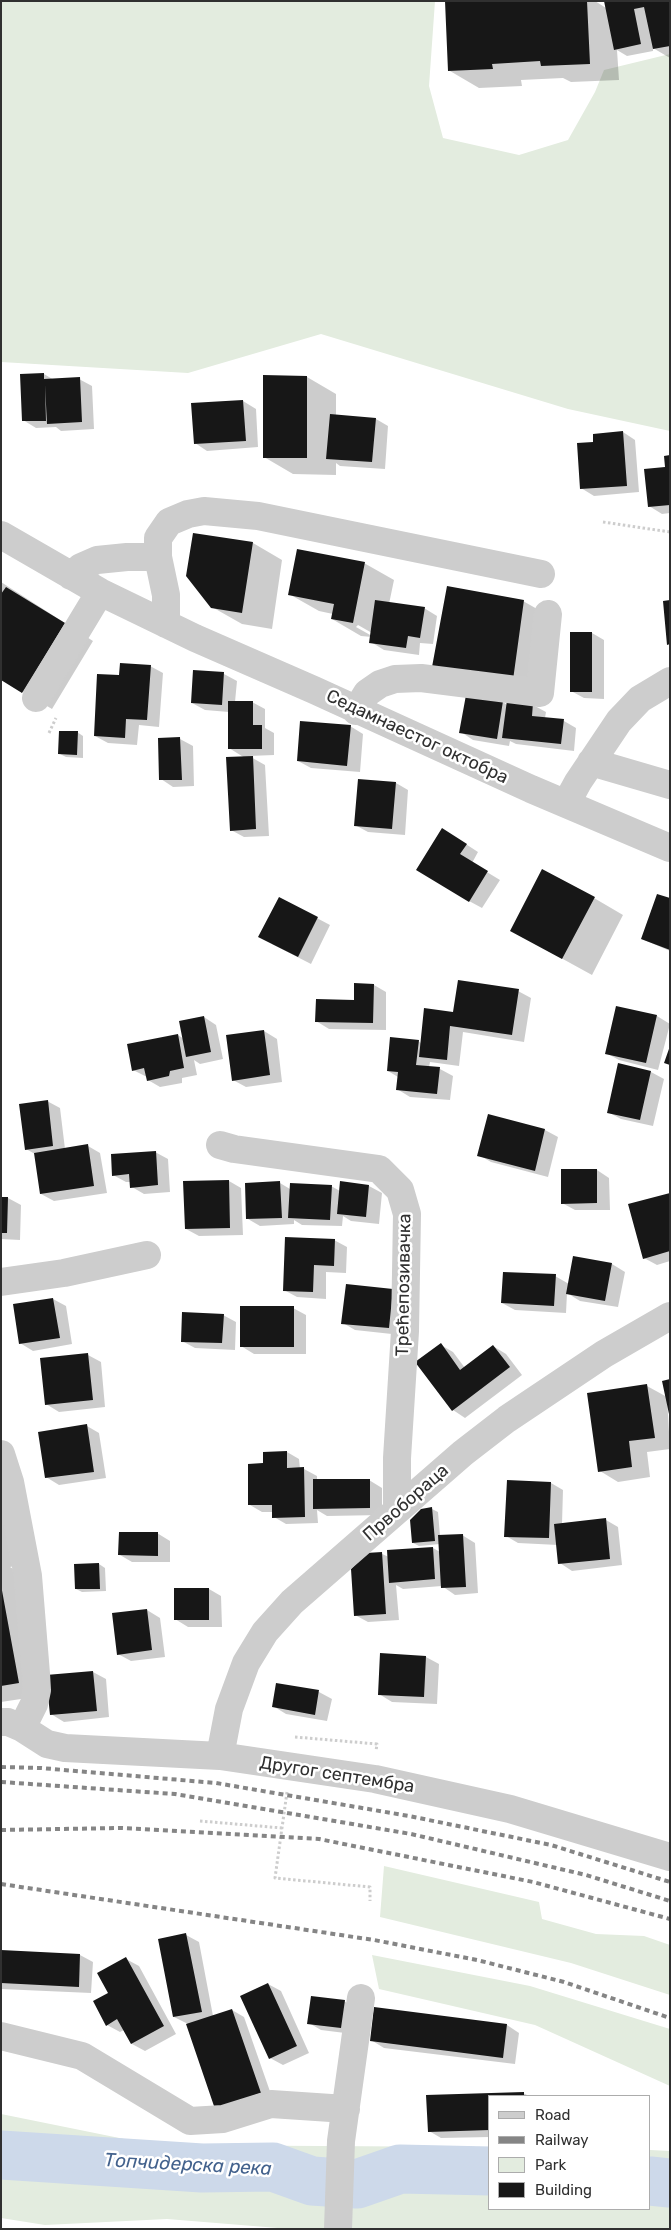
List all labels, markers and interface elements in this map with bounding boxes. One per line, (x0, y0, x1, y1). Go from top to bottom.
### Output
street label: Седамнаестог октобра (323, 685, 511, 789)
street label: Трећепозивачка (392, 1213, 416, 1357)
street label: Првобораца (359, 1460, 453, 1546)
street label: Другог септембра (258, 1752, 416, 1798)
legend (488, 2095, 651, 2210)
text: Road (535, 2106, 571, 2124)
text: Railway (535, 2131, 589, 2149)
water label: Топчидерска река (104, 2149, 272, 2181)
text: Park (535, 2156, 566, 2174)
text: Building (535, 2181, 592, 2199)

